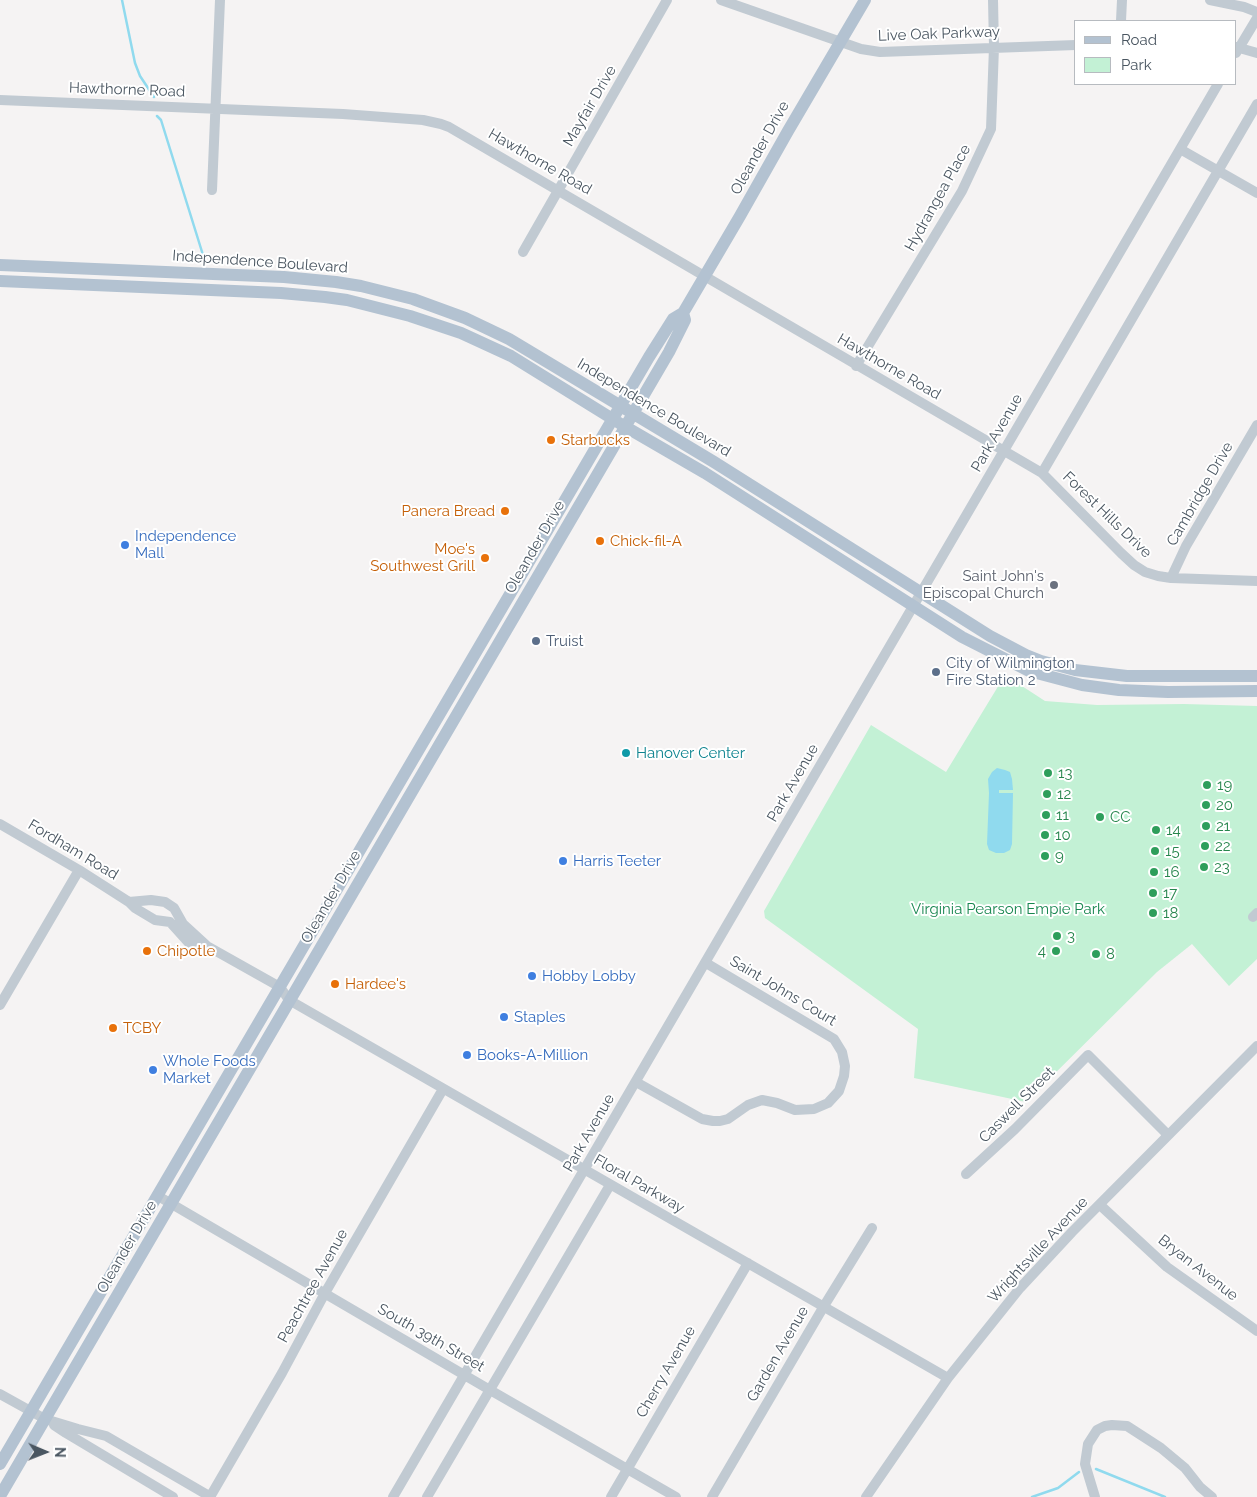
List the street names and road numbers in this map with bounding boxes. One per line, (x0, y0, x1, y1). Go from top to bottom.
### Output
street label: Live Oak Parkway (878, 23, 1000, 45)
street label: Mayfair Drive (560, 62, 620, 150)
street label: Hawthorne Road (69, 79, 185, 101)
street label: Oleander Drive (727, 98, 793, 198)
street label: Hawthorne Road (485, 125, 595, 199)
street label: Hydrangea Place (901, 142, 975, 254)
street label: Independence Boulevard (172, 247, 348, 277)
street label: Hawthorne Road (834, 330, 944, 404)
street label: Independence Boulevard (574, 355, 734, 461)
street label: Park Avenue (967, 391, 1027, 475)
street label: Cambridge Drive (1163, 439, 1237, 549)
street label: Forest Hills Drive (1059, 468, 1155, 562)
street label: Oleander Drive (501, 497, 569, 597)
street label: Park Avenue (763, 741, 823, 825)
street label: Fordham Road (25, 816, 121, 884)
street label: Oleander Drive (297, 847, 365, 947)
street label: Saint Johns Court (726, 952, 840, 1030)
street label: Caswell Street (975, 1063, 1059, 1147)
street label: Park Avenue (559, 1091, 619, 1175)
street label: Floral Parkway (590, 1151, 688, 1217)
street label: Wrightsville Avenue (984, 1193, 1092, 1307)
street label: Oleander Drive (93, 1197, 161, 1297)
street label: Peachtree Avenue (274, 1226, 352, 1346)
street label: Bryan Avenue (1154, 1231, 1242, 1305)
street label: South 39th Street (374, 1300, 488, 1376)
street label: Garden Avenue (743, 1303, 813, 1405)
street label: Cherry Avenue (632, 1323, 700, 1421)

